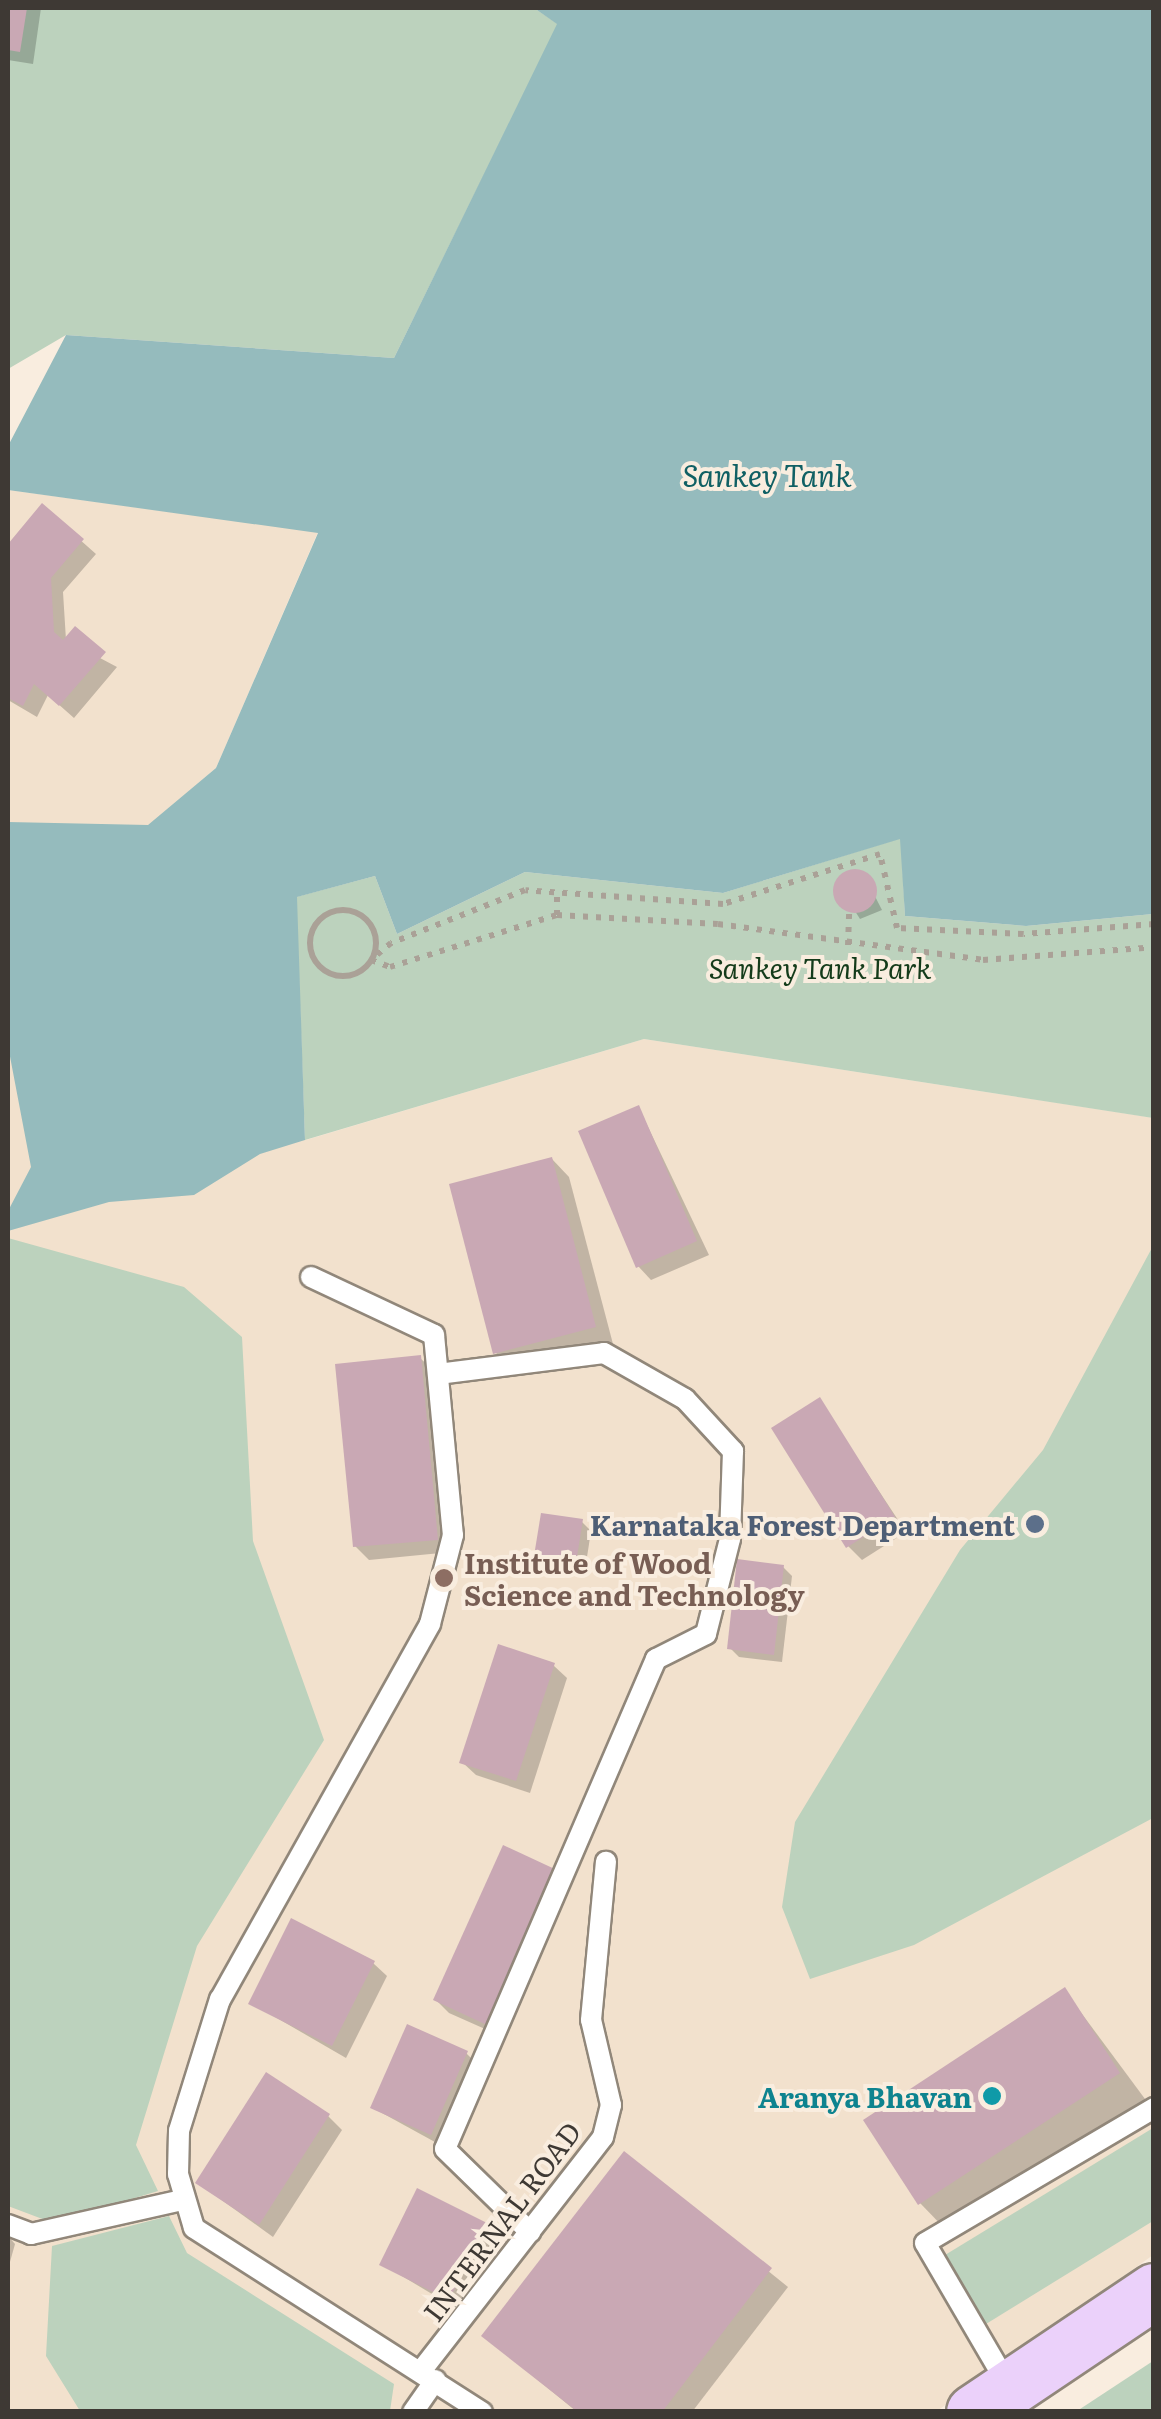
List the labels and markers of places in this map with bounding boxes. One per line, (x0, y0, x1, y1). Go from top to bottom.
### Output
place label: Karnataka Forest Department (590, 1507, 1015, 1541)
marker: Karnataka Forest Department (1024, 1513, 1046, 1535)
place label: Institute of Wood Science and Technology (464, 1545, 805, 1611)
marker: Institute of Wood Science and Technology (433, 1567, 455, 1589)
place label: Aranya Bhavan (758, 2079, 972, 2113)
marker: Aranya Bhavan (981, 2085, 1003, 2107)

